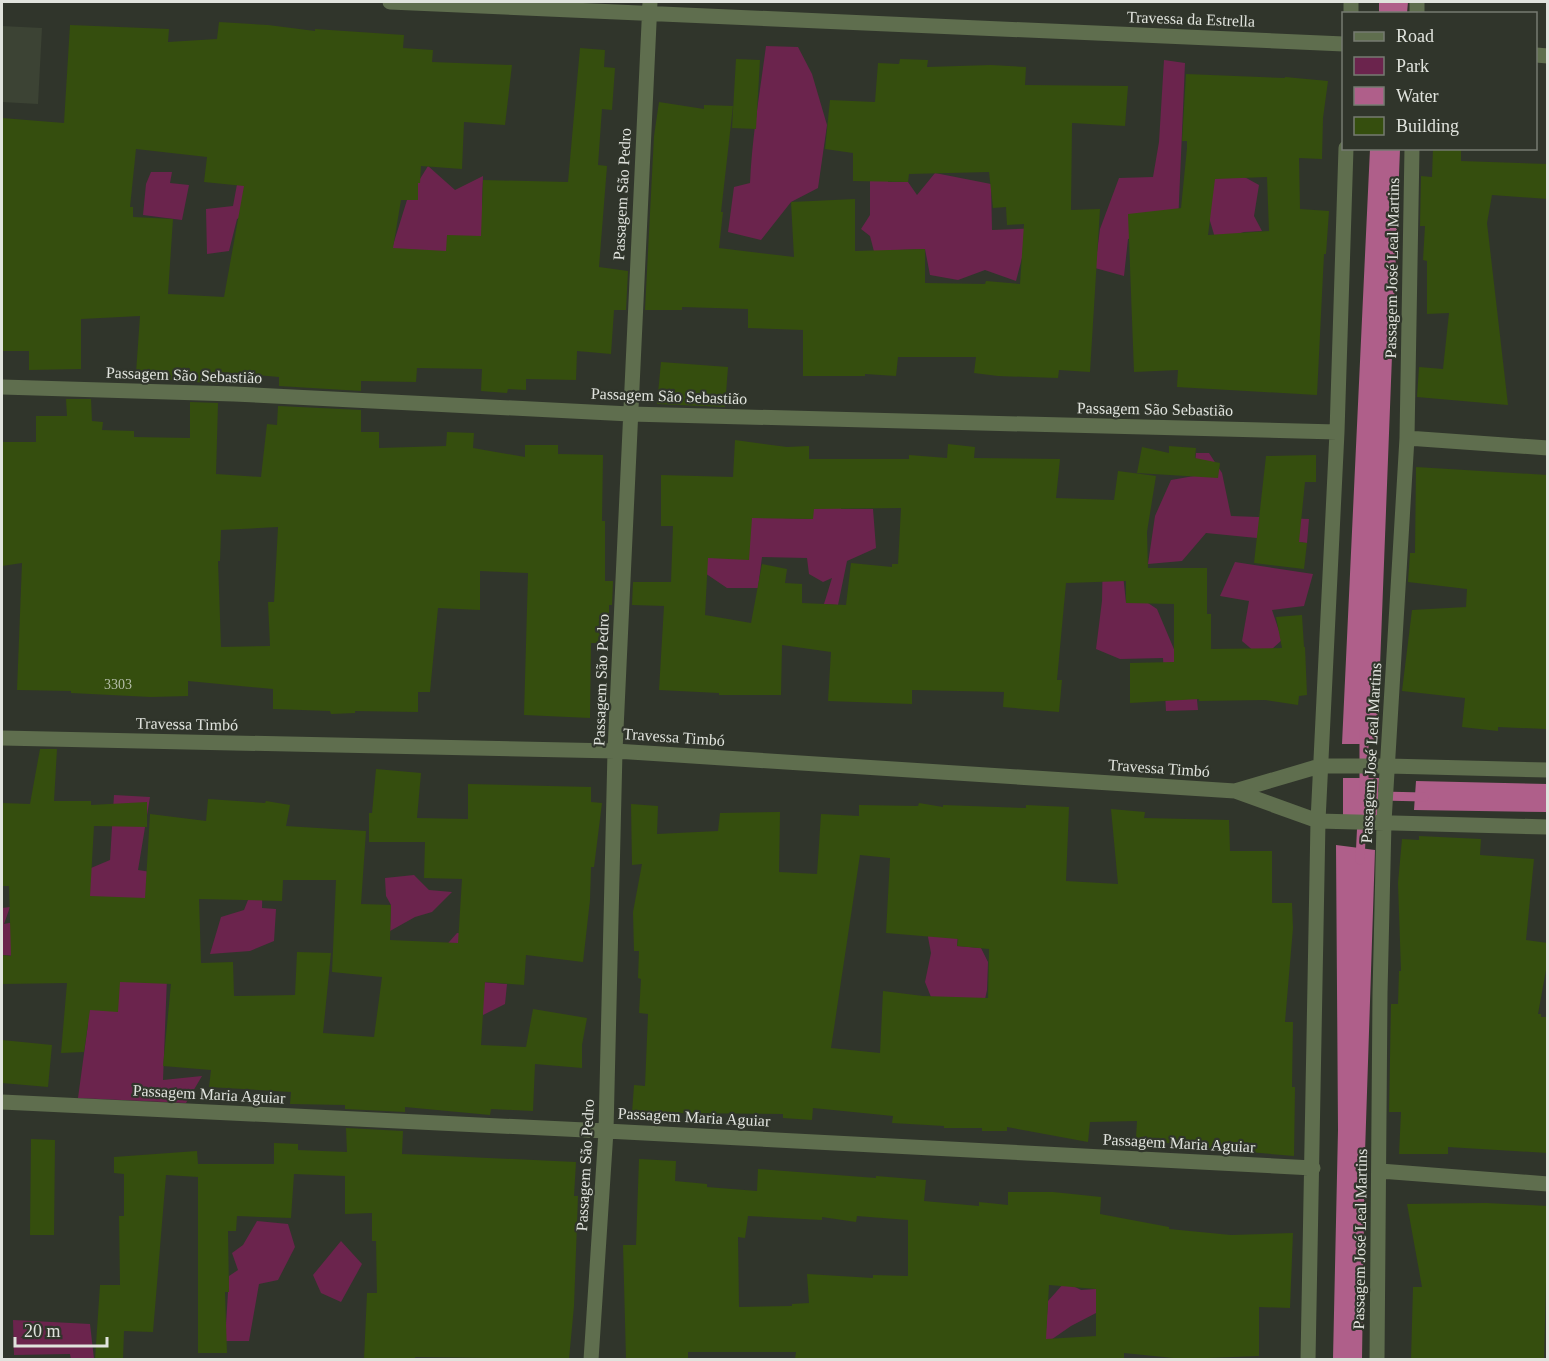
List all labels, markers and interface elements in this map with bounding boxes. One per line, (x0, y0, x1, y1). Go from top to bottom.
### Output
street label: Travessa da Estrella (1127, 8, 1255, 30)
legend (1342, 12, 1537, 150)
text: Road (1396, 26, 1434, 46)
text: Park (1396, 56, 1429, 76)
text: Water (1396, 86, 1439, 106)
text: Building (1396, 116, 1459, 136)
street label: Passagem São Pedro (610, 127, 635, 261)
street label: Passagem José Leal Martins (1382, 177, 1403, 359)
street label: Passagem São Sebastião (106, 364, 262, 387)
street label: Passagem São Sebastião (591, 385, 747, 408)
street label: Passagem São Sebastião (1077, 399, 1233, 420)
street label: Passagem São Pedro (590, 614, 613, 747)
street label: Passagem José Leal Martins (1358, 662, 1385, 844)
house number: 3303 (104, 677, 132, 692)
street label: Travessa Timbó (136, 715, 238, 733)
street label: Travessa Timbó (622, 725, 726, 749)
street label: Travessa Timbó (1107, 756, 1211, 780)
street label: Passagem Maria Aguiar (132, 1082, 286, 1108)
street label: Passagem São Pedro (573, 1098, 598, 1232)
street label: Passagem Maria Aguiar (617, 1105, 771, 1131)
street label: Passagem Maria Aguiar (1102, 1131, 1256, 1157)
street label: Passagem José Leal Martins (1350, 1148, 1371, 1330)
scale bar (15, 1310, 106, 1348)
text: 20 m (24, 1321, 61, 1341)

